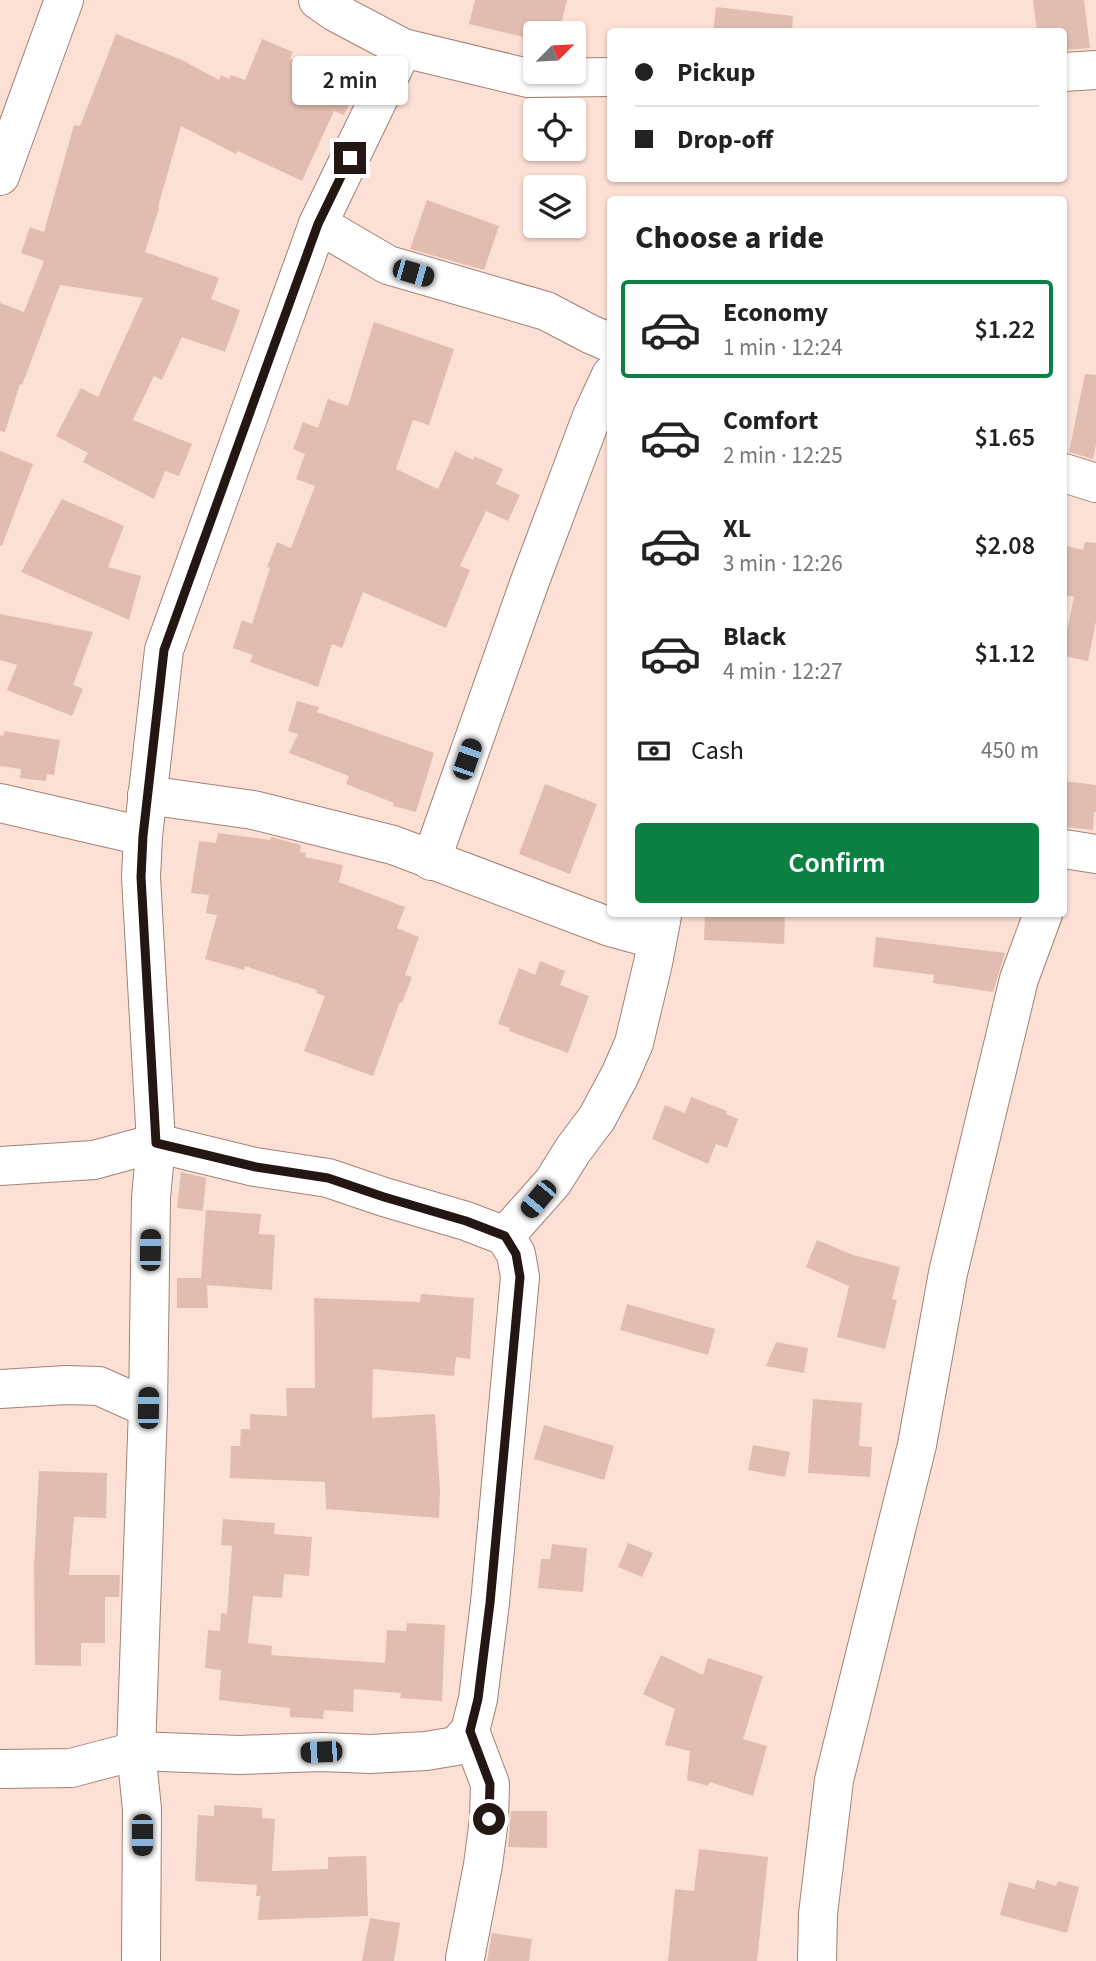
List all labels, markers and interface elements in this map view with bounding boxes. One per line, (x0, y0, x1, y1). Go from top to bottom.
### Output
north arrow (523, 21, 586, 84)
map controls (523, 21, 586, 238)
text: Pickup (677, 54, 755, 91)
callout: 2 min (292, 57, 408, 106)
text: 2 min (323, 64, 377, 97)
button: locate (523, 98, 586, 161)
text: Drop-off (677, 121, 773, 158)
route end (334, 142, 366, 174)
button: layers (523, 175, 586, 238)
text: Choose a ride (635, 215, 824, 261)
car (390, 257, 437, 289)
text: Economy (723, 294, 828, 331)
icon: car (639, 298, 702, 361)
text: $1.22 (974, 311, 1035, 348)
text: 1 min · 12:24 (723, 331, 843, 364)
text: Comfort (723, 402, 818, 439)
icon: car (639, 406, 702, 469)
text: $1.65 (974, 419, 1035, 456)
text: 2 min · 12:25 (723, 439, 843, 472)
text: XL (723, 510, 751, 547)
icon: car (639, 514, 702, 577)
text: $2.08 (974, 527, 1035, 564)
text: 3 min · 12:26 (723, 547, 843, 580)
text: Black (723, 618, 786, 655)
icon: car (639, 622, 702, 685)
text: $1.12 (974, 635, 1035, 672)
text: 4 min · 12:27 (723, 655, 843, 688)
icon: cash (635, 732, 673, 770)
text: Cash (691, 732, 744, 769)
text: 450 m (981, 734, 1039, 767)
car (451, 736, 484, 782)
button: Confirm (635, 823, 1039, 903)
car (517, 1176, 560, 1222)
car (140, 1229, 161, 1271)
car (138, 1387, 159, 1429)
car (300, 1741, 343, 1763)
route start (473, 1803, 505, 1835)
car (132, 1814, 153, 1856)

